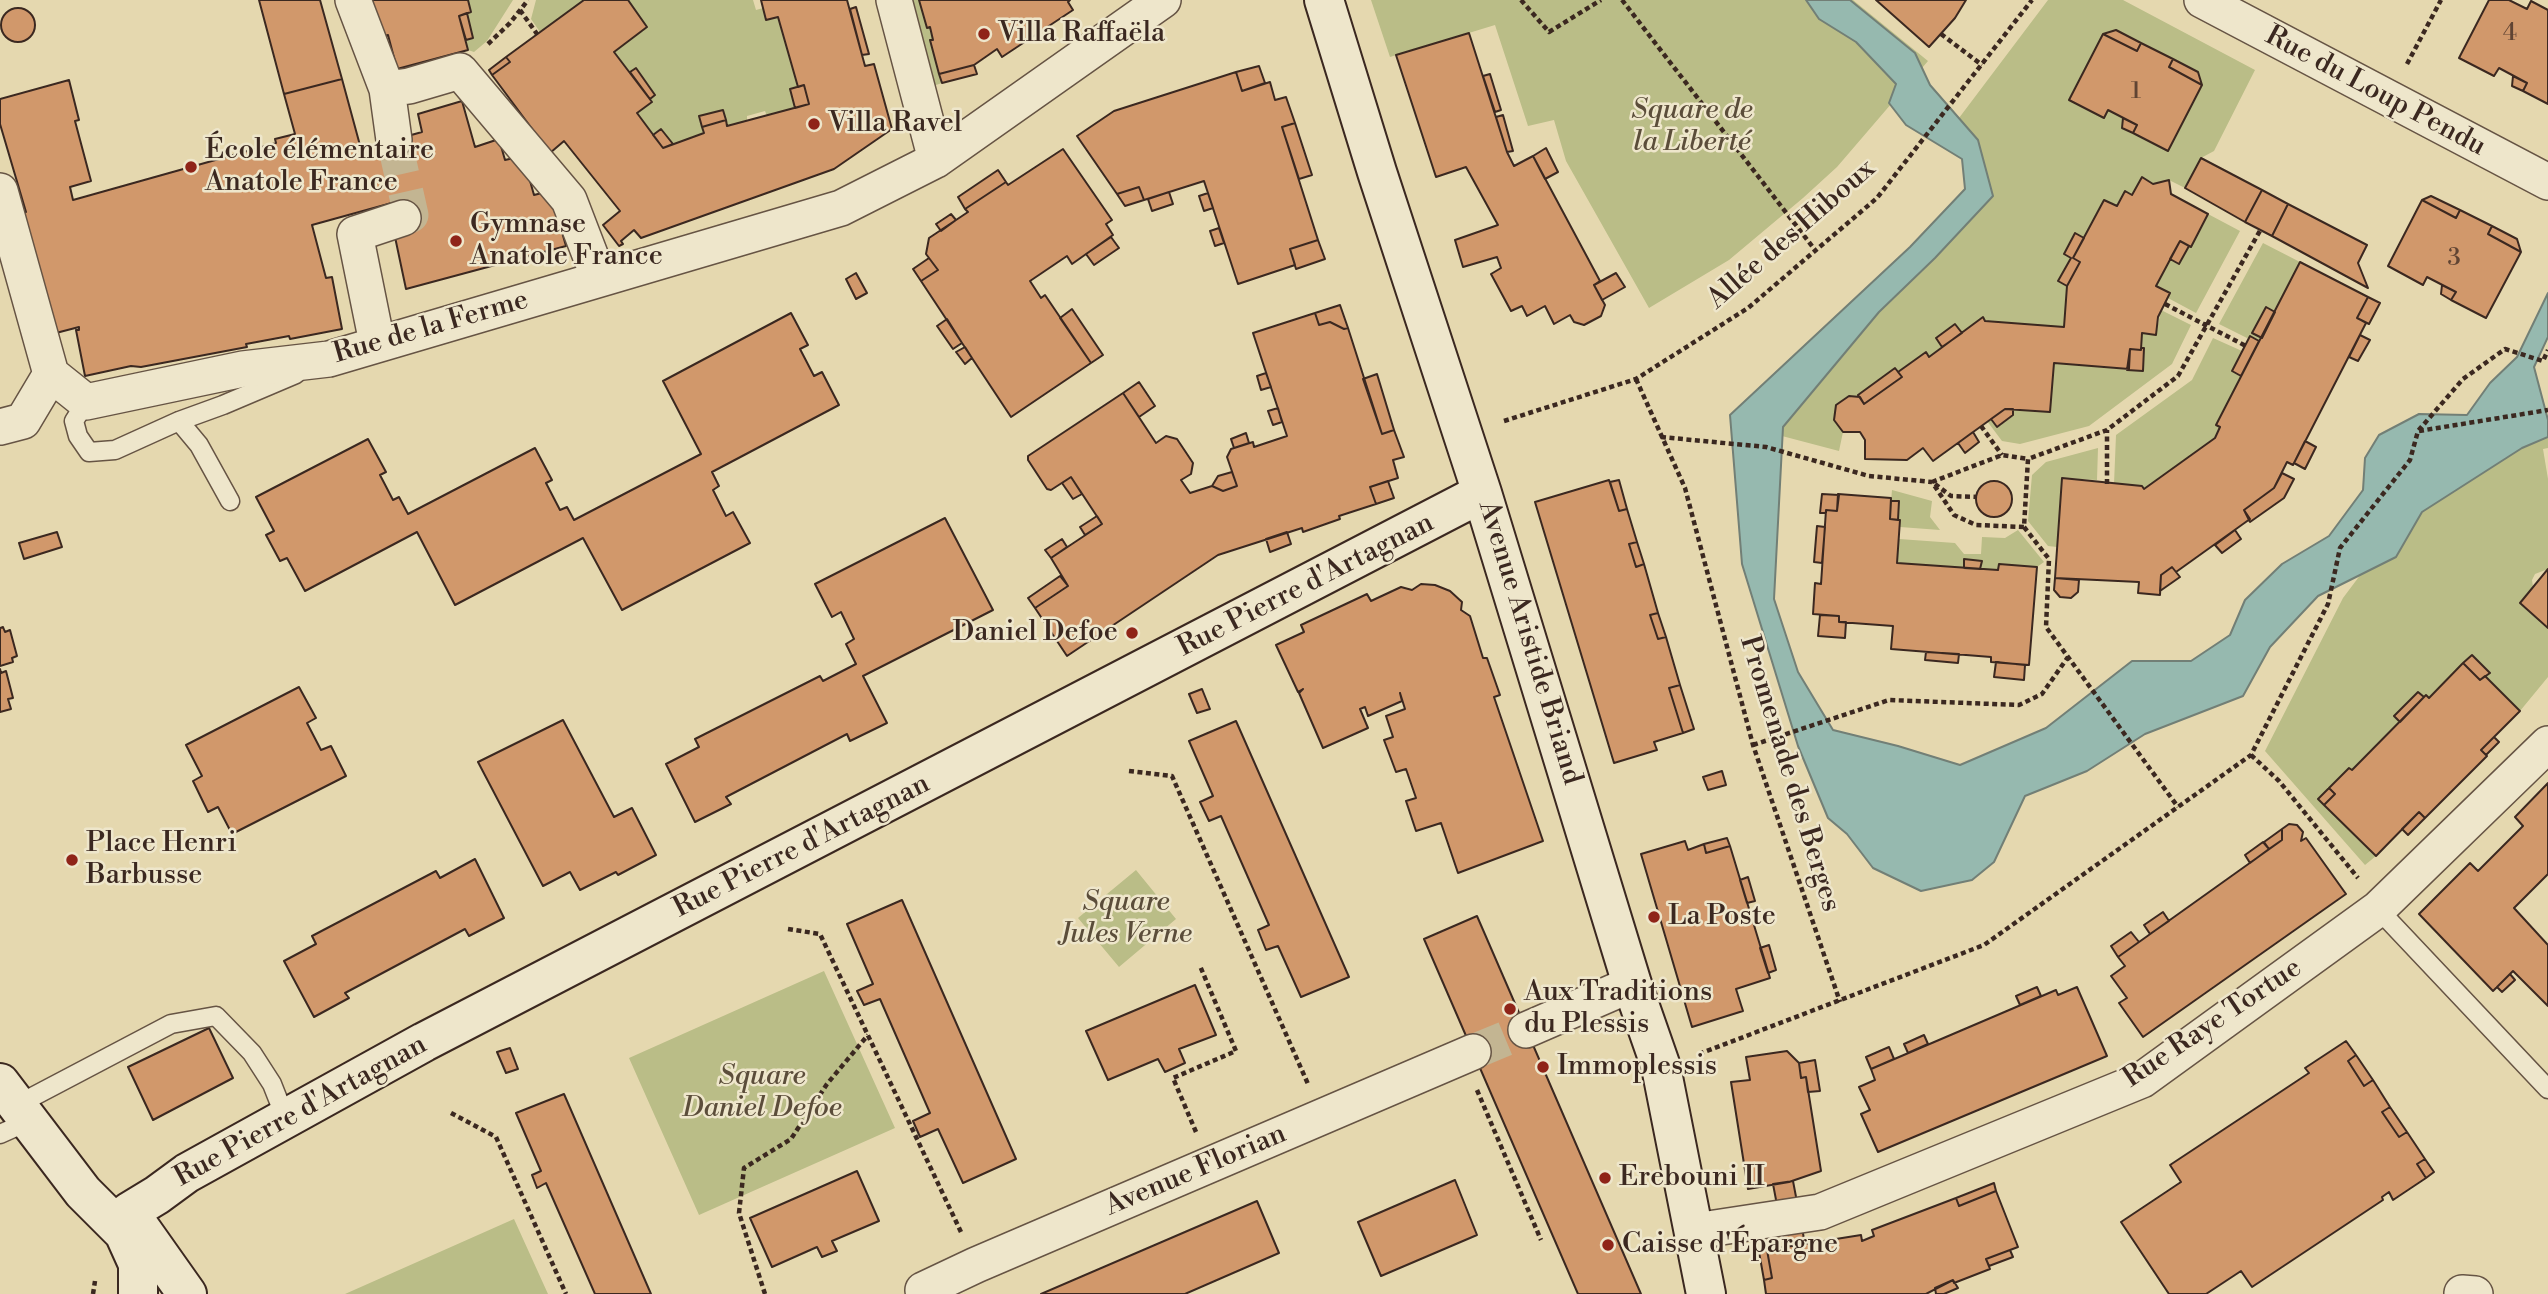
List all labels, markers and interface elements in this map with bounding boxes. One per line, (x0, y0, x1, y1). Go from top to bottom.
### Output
place label: Villa Raffaëla (998, 17, 1165, 51)
street label: Rue du Loup Pendu (2259, 20, 2491, 164)
house number: 4 (2503, 20, 2517, 48)
marker: Villa Raffaëla (976, 26, 992, 42)
house number: 1 (2131, 78, 2141, 106)
park label: Square de la Liberté (1631, 94, 1753, 160)
place label: Villa Ravel (828, 107, 962, 141)
marker: Villa Ravel (806, 116, 822, 132)
place label: École élémentaire Anatole France (205, 134, 434, 200)
street label: Allée des Hiboux (1701, 153, 1883, 317)
marker: École élémentaire Anatole France (183, 159, 199, 175)
place label: Gymnase Anatole France (470, 208, 663, 274)
marker: Gymnase Anatole France (448, 233, 464, 249)
house number: 3 (2447, 245, 2461, 273)
street label: Rue de la Ferme (330, 284, 532, 372)
street label: Avenue Aristide Briand (1470, 497, 1588, 789)
street label: Rue Pierre d'Artagnan (1172, 507, 1440, 665)
place label: Daniel Defoe (953, 616, 1118, 650)
marker: Daniel Defoe (1124, 625, 1140, 641)
street label: Promenade des Berges (1731, 632, 1847, 916)
street label: Rue Pierre d'Artagnan (668, 768, 936, 926)
place label: Place Henri Barbusse (86, 827, 237, 893)
marker: Place Henri Barbusse (64, 852, 80, 868)
park label: Square Jules Verne (1060, 886, 1192, 952)
place label: La Poste (1668, 900, 1776, 934)
marker: La Poste (1646, 909, 1662, 925)
street label: Rue Raye Tortue (2117, 952, 2309, 1096)
place label: Aux Traditions du Plessis (1524, 976, 1712, 1042)
marker: Aux Traditions du Plessis (1502, 1001, 1518, 1017)
street label: Rue Pierre d'Artagnan (169, 1029, 433, 1195)
place label: Immoplessis (1557, 1050, 1717, 1084)
marker: Immoplessis (1535, 1059, 1551, 1075)
park label: Square Daniel Defoe (682, 1060, 842, 1126)
street label: Avenue Florian (1100, 1118, 1292, 1224)
place label: Erebouni II (1619, 1161, 1765, 1195)
marker: Erebouni II (1597, 1170, 1613, 1186)
place label: Caisse d'Épargne (1622, 1228, 1838, 1262)
marker: Caisse d'Épargne (1600, 1237, 1616, 1253)

